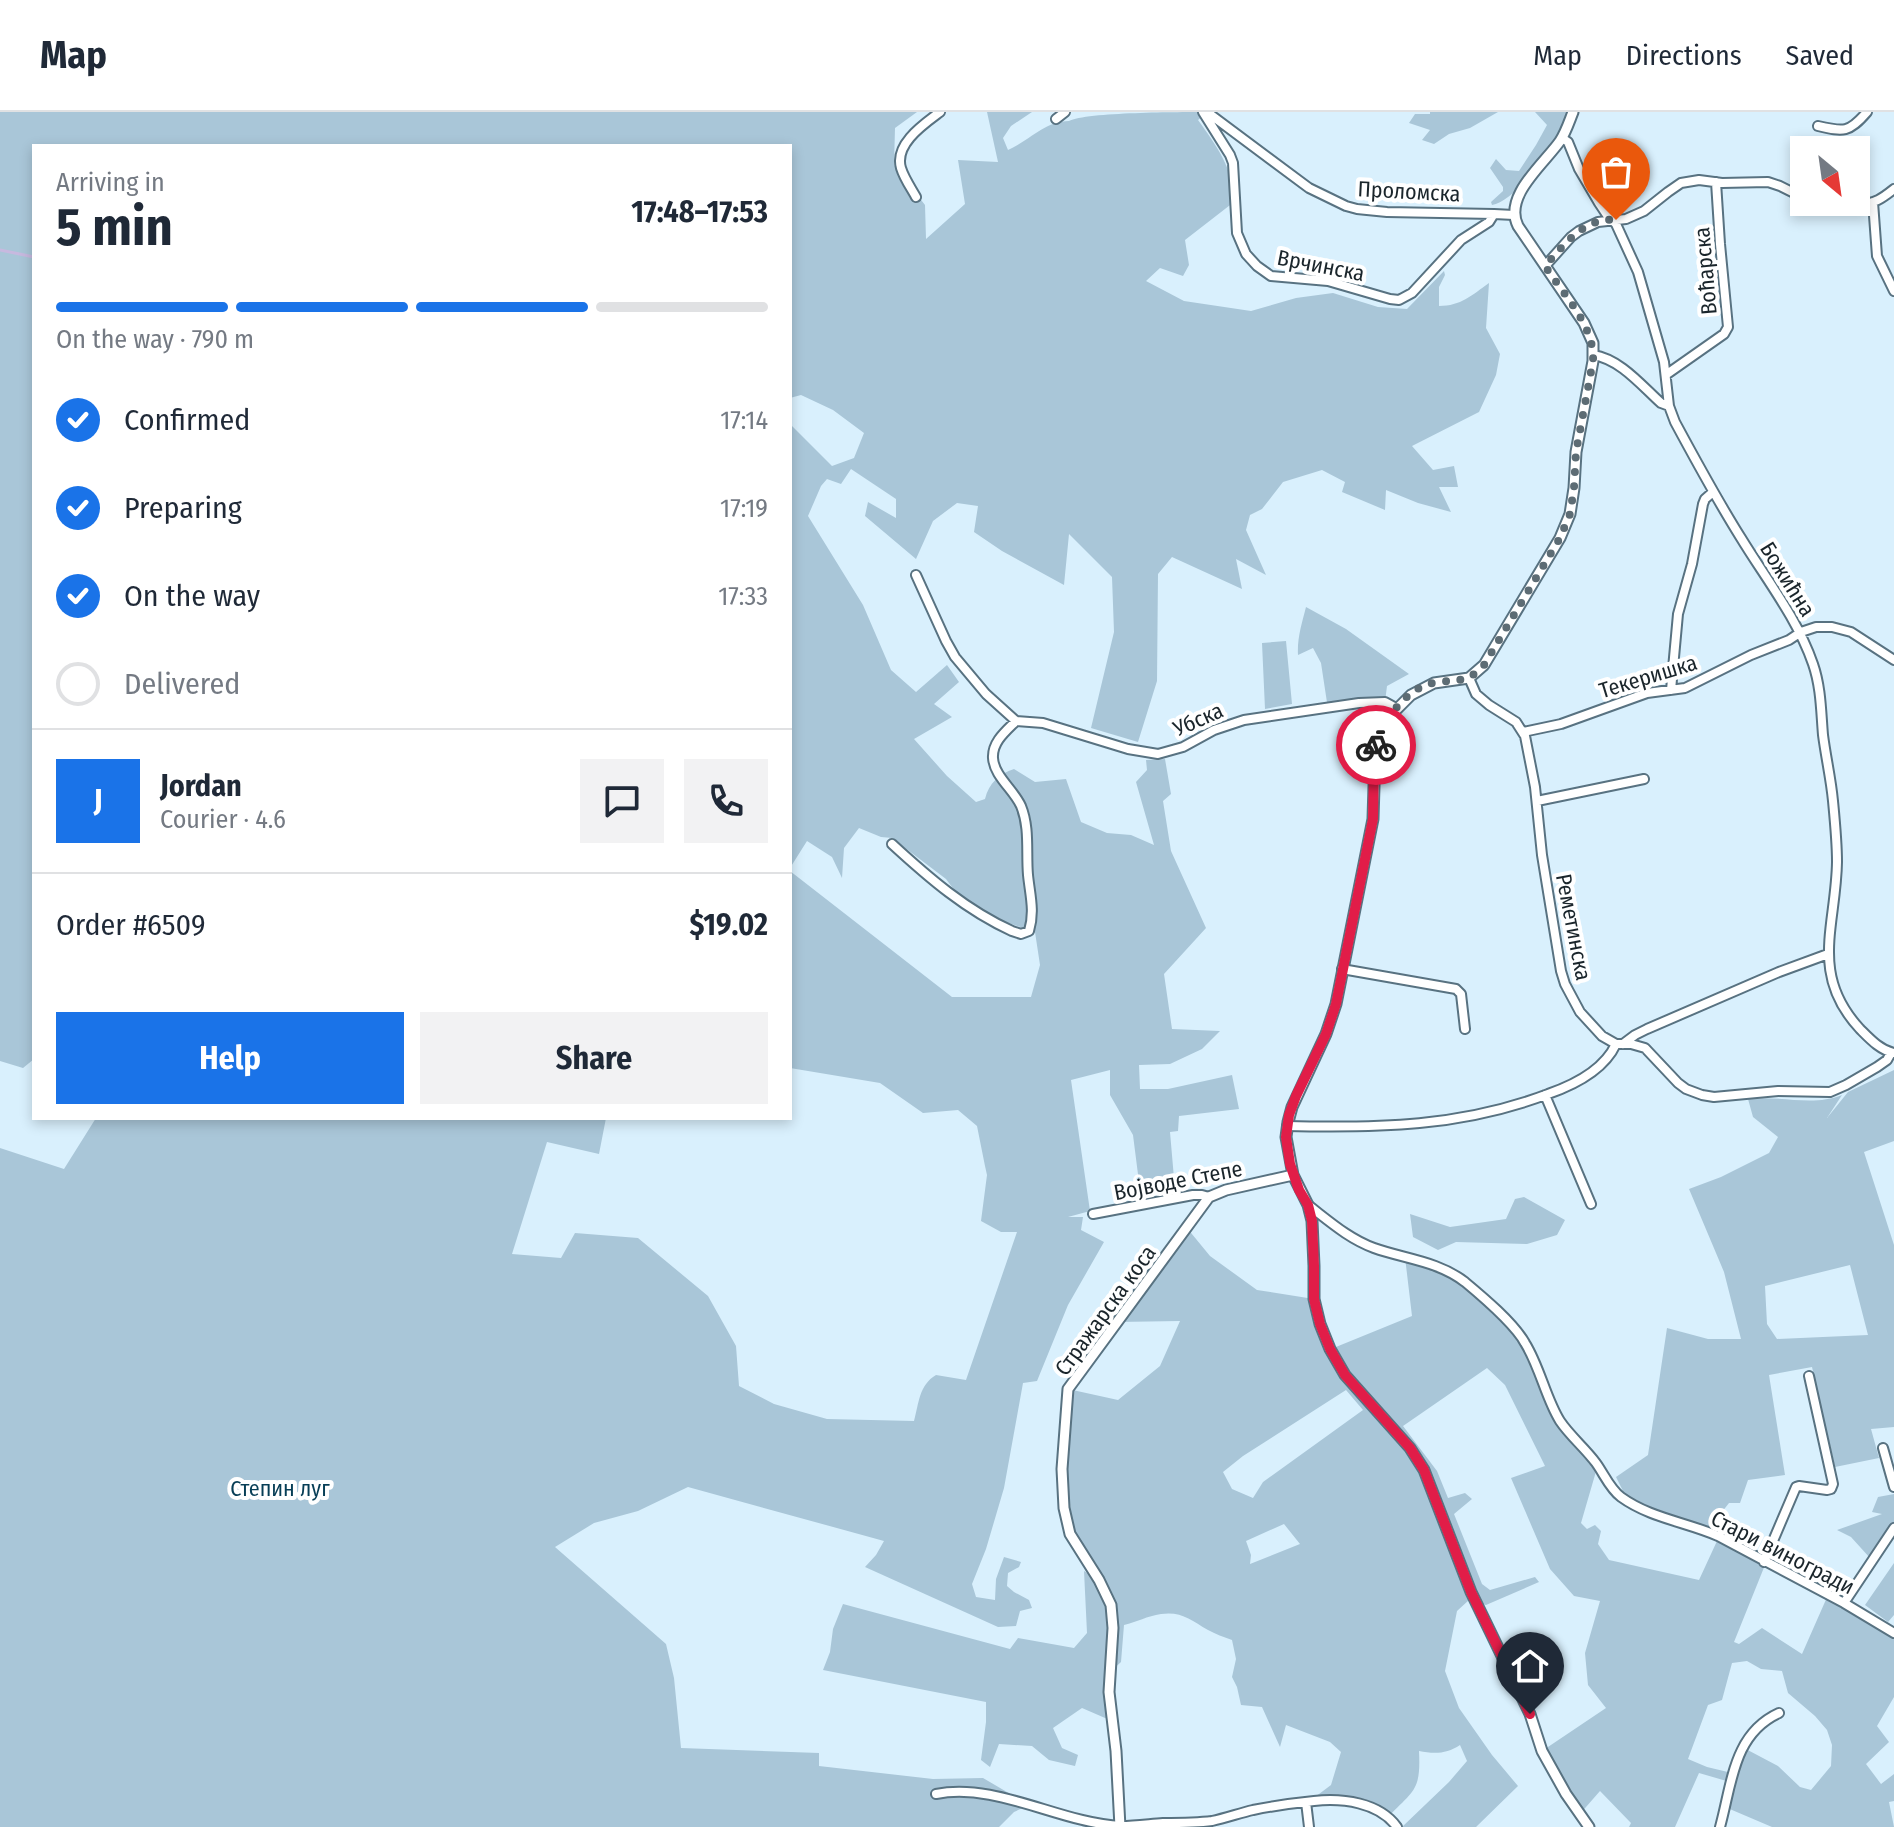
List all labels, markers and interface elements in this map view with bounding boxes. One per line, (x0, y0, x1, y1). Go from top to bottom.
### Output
text: Map (40, 32, 107, 78)
text: Map (1533, 39, 1582, 72)
text: Directions (1626, 39, 1742, 72)
text: Saved (1786, 39, 1854, 72)
north arrow (1790, 136, 1870, 216)
map controls (1790, 136, 1870, 216)
pin (1582, 138, 1650, 220)
icon: bag (1594, 150, 1638, 194)
text: Arriving in (56, 167, 165, 198)
street label: Проломска (1357, 175, 1461, 208)
text: 17:48–17:53 (631, 194, 768, 230)
text: 5 min (56, 196, 173, 259)
street label: Воћарска (1688, 226, 1723, 316)
street label: Врчинска (1275, 244, 1367, 287)
text: On the way · 790 m (56, 324, 254, 355)
icon: check (56, 398, 100, 442)
text: Confirmed (124, 402, 250, 438)
text: 17:14 (720, 405, 768, 436)
icon: check (56, 486, 100, 530)
text: Preparing (124, 490, 242, 526)
text: 17:19 (720, 493, 768, 524)
street label: Божићна (1754, 537, 1821, 622)
icon: check (56, 574, 100, 618)
text: On the way (124, 578, 260, 614)
text: 17:33 (718, 581, 768, 612)
street label: Текеришка (1596, 649, 1700, 704)
text: Delivered (124, 666, 240, 702)
street label: Убска (1168, 697, 1227, 743)
courier (1336, 705, 1416, 785)
icon: bike (1354, 723, 1398, 767)
button: chat (580, 759, 664, 843)
button: phone (684, 759, 768, 843)
text: Jordan (160, 768, 242, 804)
text: J (94, 783, 102, 819)
text: Courier · 4.6 (160, 804, 286, 835)
street label: Реметинска (1550, 871, 1597, 983)
text: Order #6509 (56, 907, 206, 943)
text: $19.02 (689, 907, 768, 943)
button: Help (56, 1012, 404, 1104)
button: Share (420, 1012, 768, 1104)
street label: Војводе Степе (1112, 1155, 1245, 1206)
street label: Стражарска коса (1049, 1240, 1162, 1381)
park label: Степин луг (230, 1475, 330, 1502)
street label: Стари виногради (1706, 1505, 1859, 1600)
pin (1496, 1632, 1564, 1714)
icon: home (1508, 1644, 1552, 1688)

